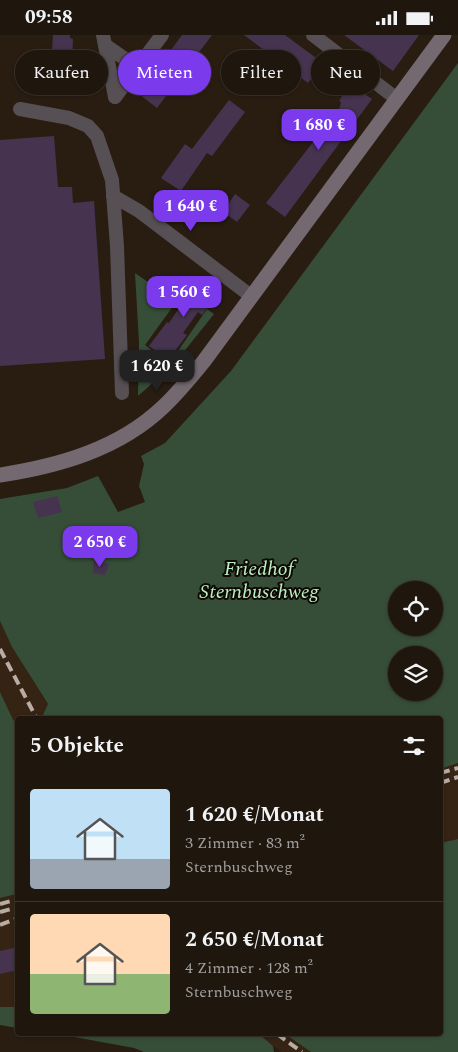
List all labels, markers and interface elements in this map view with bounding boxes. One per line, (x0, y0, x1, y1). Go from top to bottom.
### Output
text: 09:58 (25, 3, 73, 32)
chip: Kaufen (15, 50, 108, 95)
chip: Mieten (118, 50, 211, 95)
chip: Filter (221, 50, 301, 95)
chip: Neu (311, 50, 380, 95)
pin: 1 680 € (273, 109, 365, 151)
text: 1 680 € (293, 113, 345, 137)
pin: 1 640 € (145, 189, 237, 232)
text: 1 640 € (165, 194, 217, 218)
pin: 1 560 € (138, 275, 230, 318)
text: 1 560 € (158, 280, 210, 304)
pin: 1 620 € (111, 349, 203, 392)
text: 1 620 € (131, 354, 183, 378)
pin: 2 650 € (54, 525, 146, 568)
text: 2 650 € (74, 530, 126, 554)
park label: Friedhof Sternbuschweg (200, 554, 320, 607)
map controls (388, 581, 443, 701)
button: locate (388, 581, 443, 636)
button: layers (388, 646, 443, 701)
text: 5 Objekte (30, 730, 124, 762)
icon: filters (400, 732, 428, 760)
text: 1 620 €/Monat (185, 799, 324, 831)
icon: home (70, 809, 130, 869)
text: 3 Zimmer · 83 m² (185, 831, 305, 855)
text: Sternbuschweg (185, 855, 293, 879)
text: 2 650 €/Monat (185, 924, 324, 956)
icon: home (70, 934, 130, 994)
text: 4 Zimmer · 128 m² (185, 956, 313, 980)
text: Sternbuschweg (185, 980, 293, 1004)

